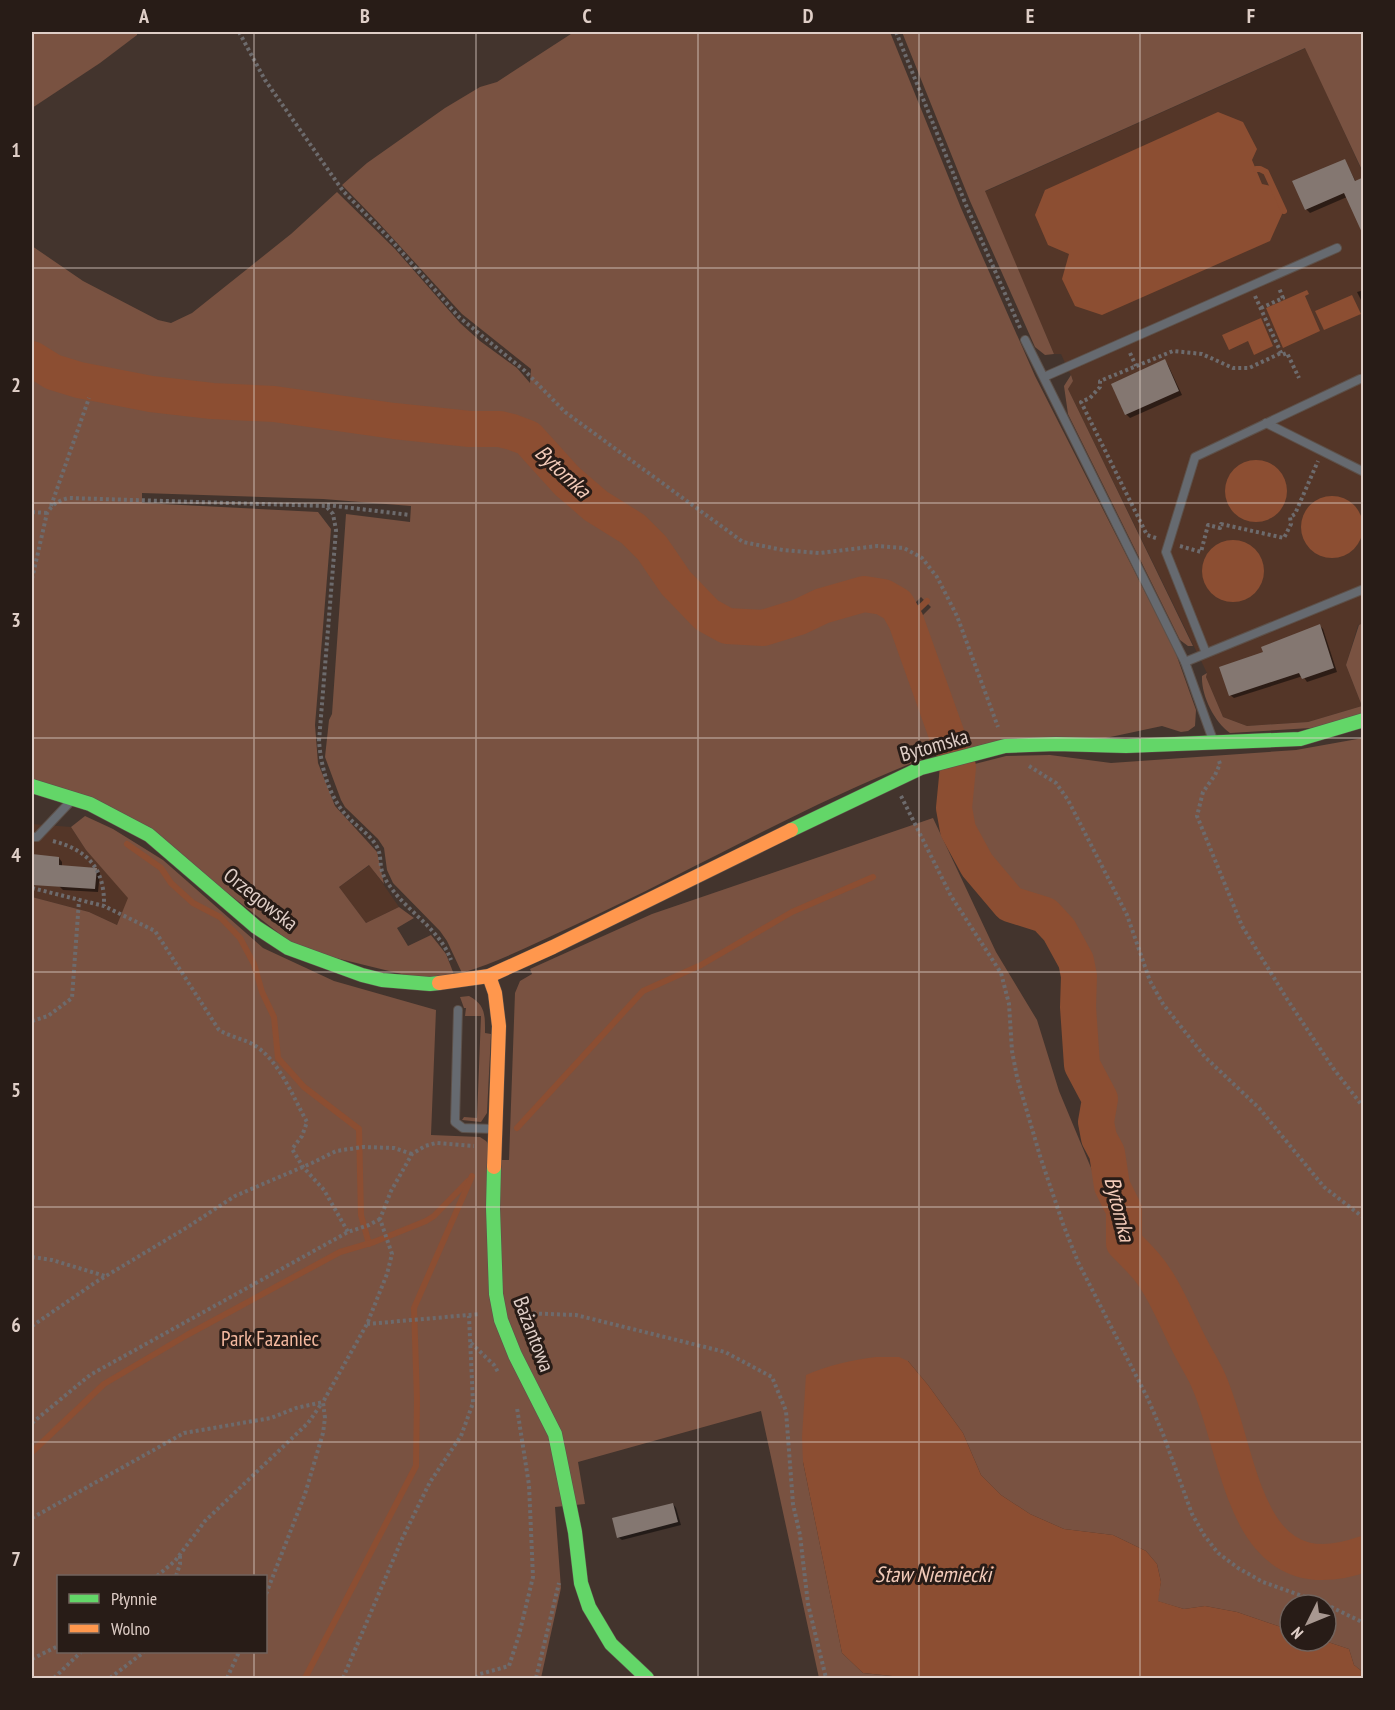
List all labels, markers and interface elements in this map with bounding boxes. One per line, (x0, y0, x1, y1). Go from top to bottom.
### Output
text: A (138, 3, 150, 29)
text: B (360, 3, 370, 29)
text: C (582, 3, 592, 29)
text: D (803, 3, 814, 29)
text: E (1026, 3, 1034, 29)
text: F (1247, 3, 1255, 29)
text: 1 (11, 137, 21, 163)
text: 2 (11, 372, 21, 398)
water label: Bytomka (529, 438, 597, 504)
text: 3 (11, 607, 21, 633)
street label: Bytomska (897, 722, 971, 768)
text: 4 (11, 842, 21, 868)
street label: Orzegowska (218, 862, 304, 936)
text: 5 (11, 1077, 21, 1103)
water label: Bytomka (1098, 1174, 1142, 1245)
street label: Bażantowa (507, 1292, 561, 1376)
text: 6 (11, 1312, 21, 1338)
park label: Park Fazaniec (221, 1325, 319, 1352)
text: 7 (11, 1546, 21, 1572)
water label: Staw Niemiecki (875, 1560, 994, 1588)
legend (57, 1575, 267, 1653)
text: Płynnie (111, 1587, 157, 1610)
north arrow (1278, 1593, 1338, 1653)
text: Wolno (111, 1617, 150, 1640)
text: N (1287, 1623, 1307, 1643)

